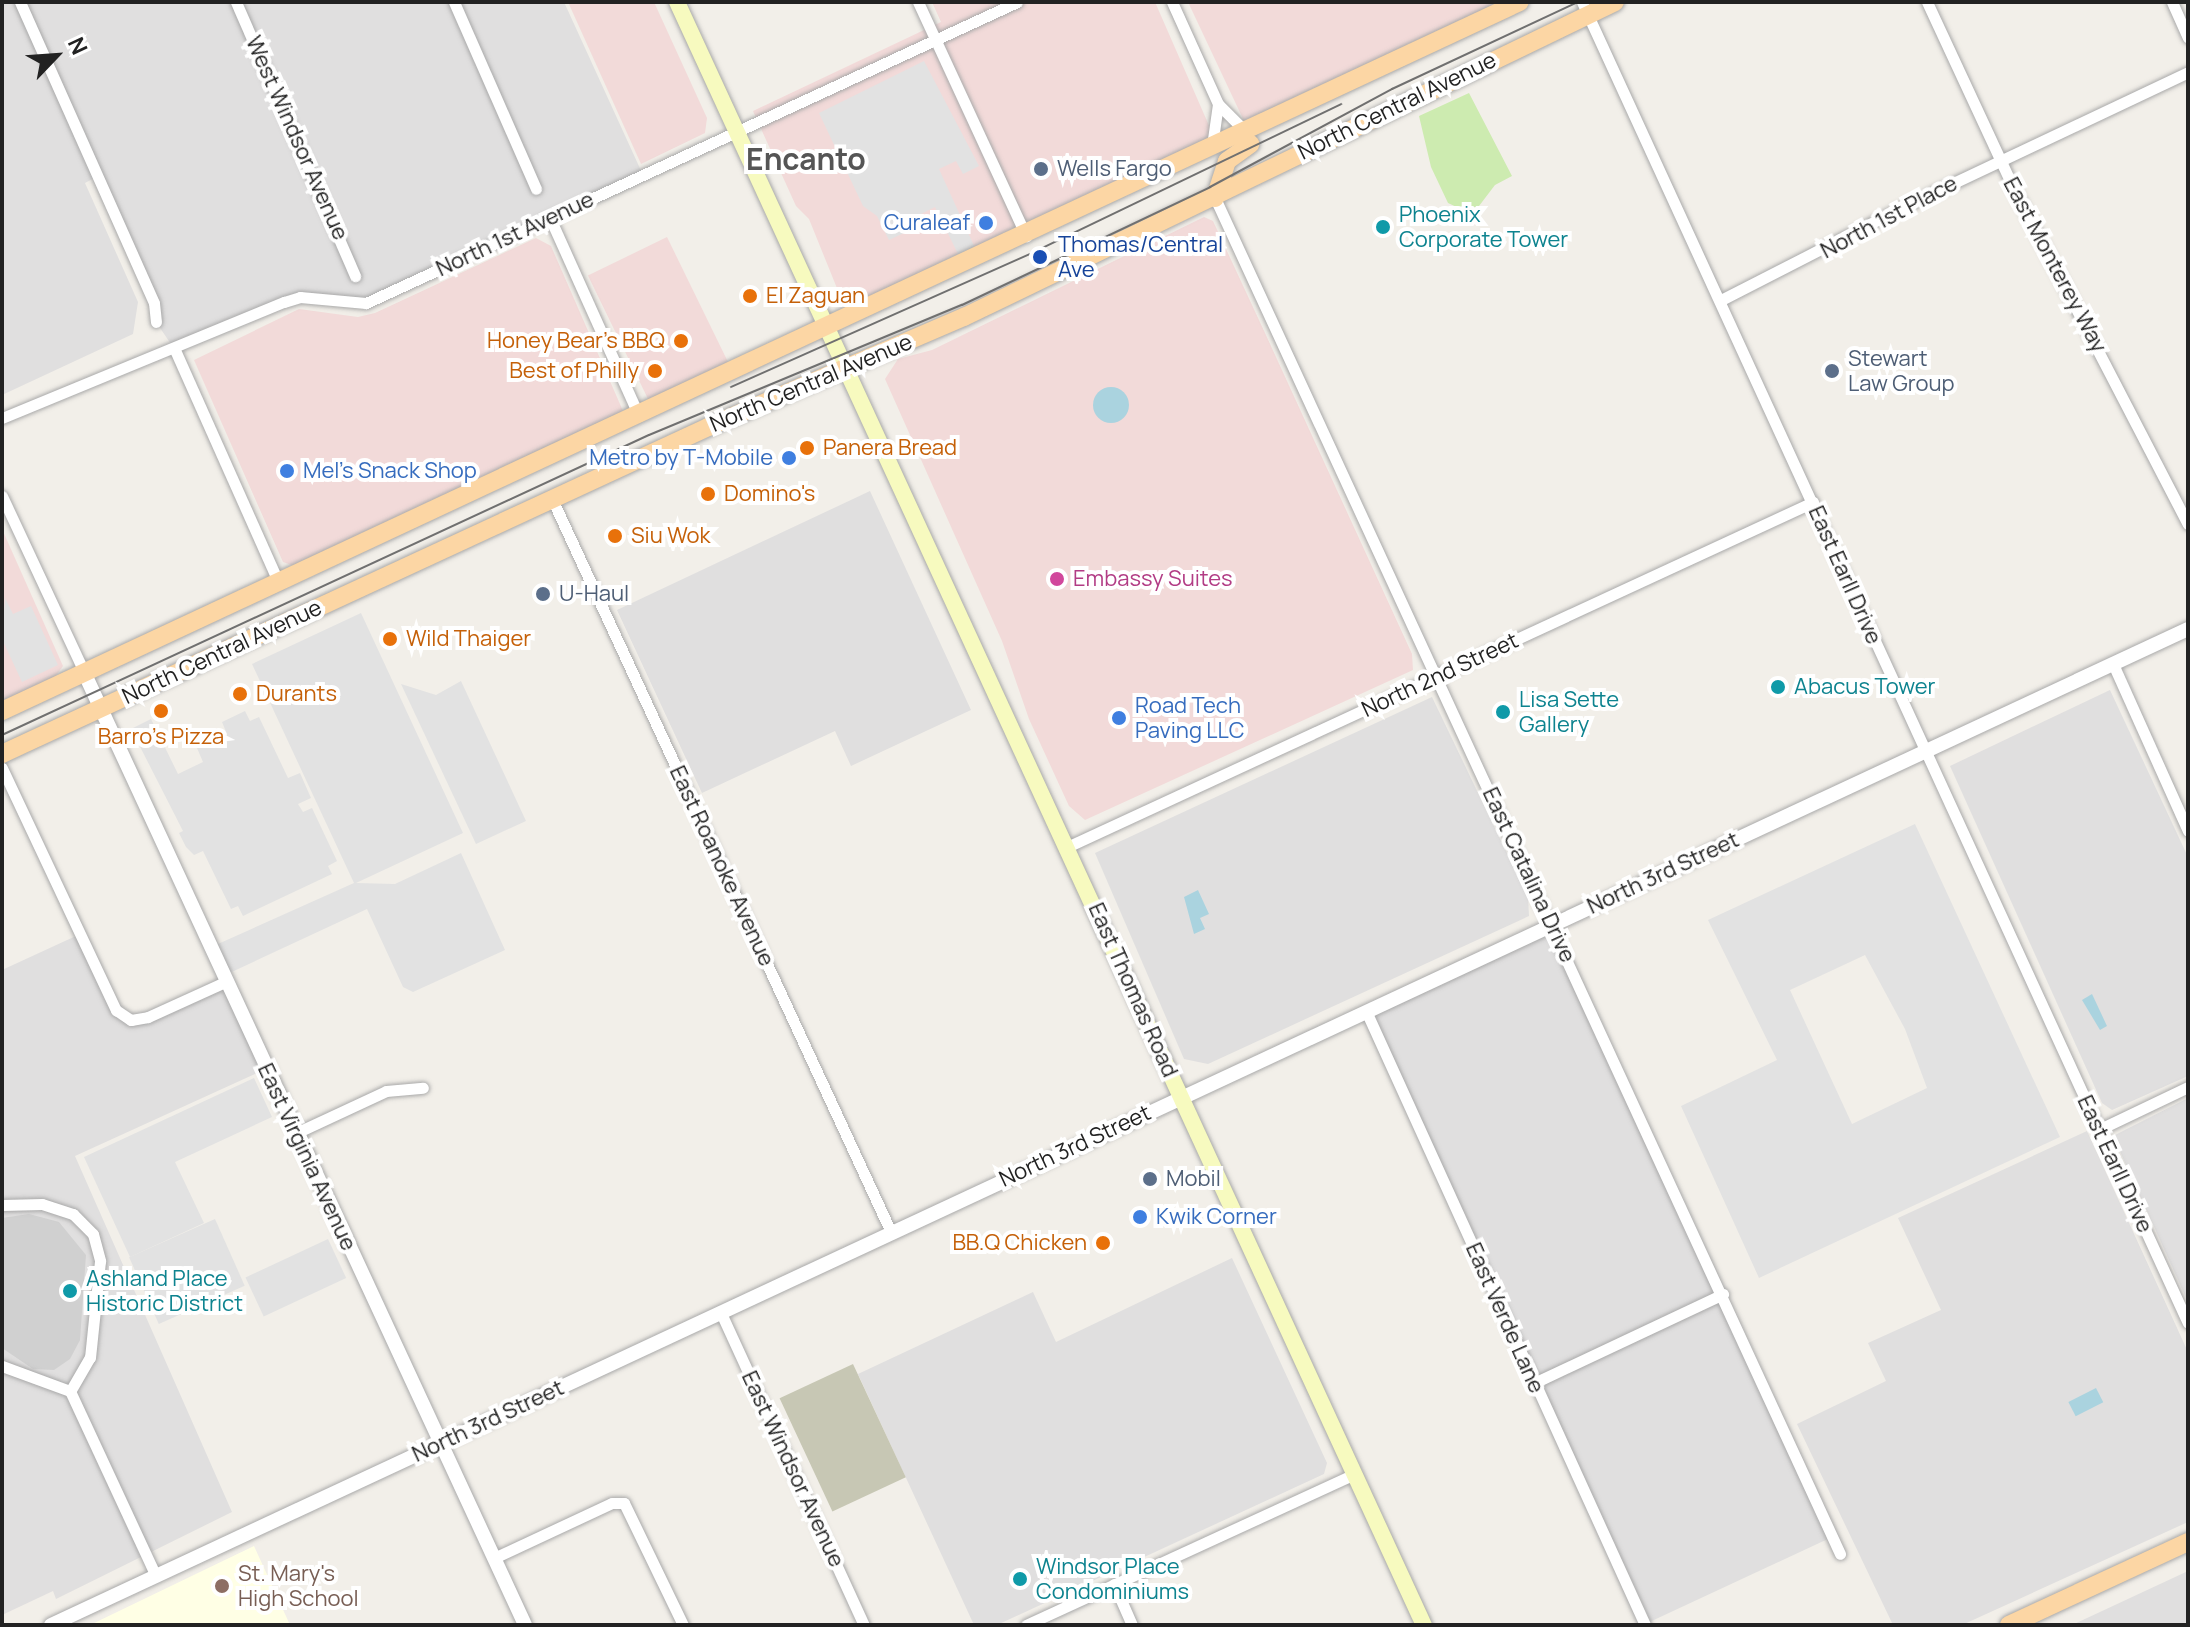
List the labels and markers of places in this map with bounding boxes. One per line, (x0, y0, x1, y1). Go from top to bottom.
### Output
place label: Wells Fargo (1057, 156, 1172, 182)
marker: Wells Fargo (1032, 160, 1050, 178)
place label: Phoenix Corporate Tower (1399, 201, 1568, 252)
place label: Curaleaf (884, 210, 970, 236)
marker: Curaleaf (977, 214, 995, 232)
marker: Phoenix Corporate Tower (1374, 218, 1392, 236)
place label: Thomas/Central Ave (1058, 231, 1223, 282)
marker: Thomas/Central Ave (1029, 246, 1051, 268)
place label: El Zaguan (766, 283, 865, 309)
marker: El Zaguan (741, 287, 759, 305)
place label: Honey Bear's BBQ (487, 328, 665, 354)
marker: Honey Bear's BBQ (672, 332, 690, 350)
place label: Stewart Law Group (1848, 345, 1955, 396)
place label: Best of Philly (509, 358, 639, 384)
marker: Best of Philly (646, 362, 664, 380)
marker: Stewart Law Group (1823, 362, 1841, 380)
place label: Panera Bread (823, 435, 957, 461)
marker: Panera Bread (798, 439, 816, 457)
place label: Metro by T-Mobile (589, 445, 773, 471)
marker: Metro by T-Mobile (780, 449, 798, 467)
place label: Mel's Snack Shop (303, 458, 477, 484)
marker: Mel's Snack Shop (278, 462, 296, 480)
place label: Domino's (724, 481, 815, 507)
marker: Domino's (699, 485, 717, 503)
place label: Siu Wok (631, 523, 710, 549)
marker: Siu Wok (606, 527, 624, 545)
place label: Embassy Suites (1073, 566, 1233, 592)
marker: Embassy Suites (1048, 570, 1066, 588)
place label: U-Haul (559, 581, 629, 607)
marker: U-Haul (534, 585, 552, 603)
place label: Wild Thaiger (406, 626, 531, 652)
marker: Wild Thaiger (381, 630, 399, 648)
place label: Abacus Tower (1794, 674, 1936, 700)
marker: Abacus Tower (1769, 678, 1787, 696)
place label: Durants (256, 681, 337, 707)
marker: Durants (231, 685, 249, 703)
place label: Lisa Sette Gallery (1519, 686, 1619, 738)
place label: Road Tech Paving LLC (1135, 692, 1245, 744)
marker: Barro's Pizza (152, 702, 170, 720)
marker: Lisa Sette Gallery (1494, 703, 1512, 721)
marker: Road Tech Paving LLC (1110, 709, 1128, 727)
place label: Barro's Pizza (98, 724, 224, 750)
place label: Mobil (1166, 1166, 1221, 1192)
marker: Mobil (1141, 1170, 1159, 1188)
place label: Kwik Corner (1156, 1204, 1277, 1230)
marker: Kwik Corner (1131, 1208, 1149, 1226)
place label: BB.Q Chicken (952, 1230, 1087, 1256)
marker: BB.Q Chicken (1094, 1234, 1112, 1252)
place label: Ashland Place Historic District (86, 1265, 243, 1316)
marker: Ashland Place Historic District (61, 1282, 79, 1300)
place label: Windsor Place Condominiums (1036, 1553, 1189, 1604)
place label: St. Mary's High School (238, 1560, 359, 1612)
marker: Windsor Place Condominiums (1011, 1570, 1029, 1588)
marker: St. Mary's High School (213, 1577, 231, 1595)

